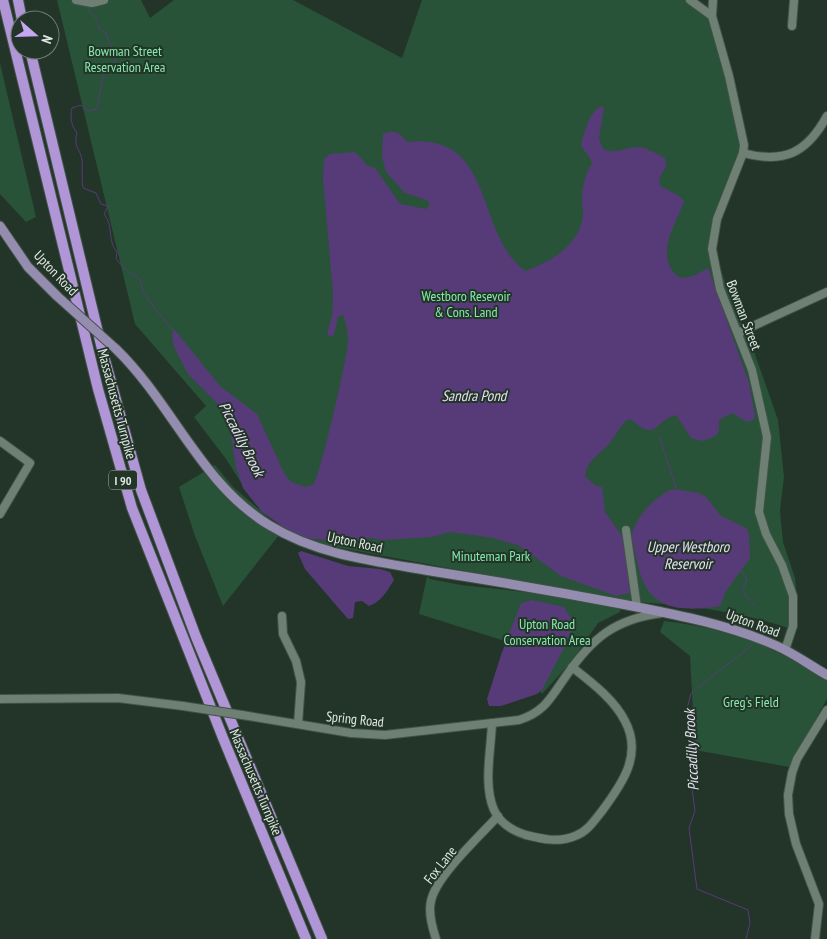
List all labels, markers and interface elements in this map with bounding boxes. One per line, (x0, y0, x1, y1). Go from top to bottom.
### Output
north arrow (10, 10, 60, 60)
text: N (37, 33, 57, 46)
park label: Bowman Street Reservation Area (85, 42, 165, 76)
street label: Upton Road (30, 247, 82, 299)
street label: Bowman Street (722, 277, 766, 353)
park label: Westboro Resevoir & Cons. Land (422, 287, 511, 321)
street label: Massachusetts Turnpike (94, 347, 140, 461)
water label: Sandra Pond (442, 386, 509, 405)
water label: Piccadilly Brook (215, 398, 270, 482)
road number: I 90 (109, 470, 137, 490)
street label: Upton Road (326, 527, 384, 557)
water label: Upper Westboro Reservoir (647, 537, 731, 573)
park label: Minuteman Park (452, 547, 531, 565)
street label: Upton Road (724, 605, 782, 641)
park label: Upton Road Conservation Area (503, 615, 591, 649)
park label: Greg's Field (723, 693, 779, 711)
street label: Spring Road (325, 707, 385, 731)
water label: Piccadilly Brook (679, 707, 703, 791)
street label: Massachusetts Turnpike (226, 726, 287, 838)
street label: Fox Lane (420, 842, 460, 888)

